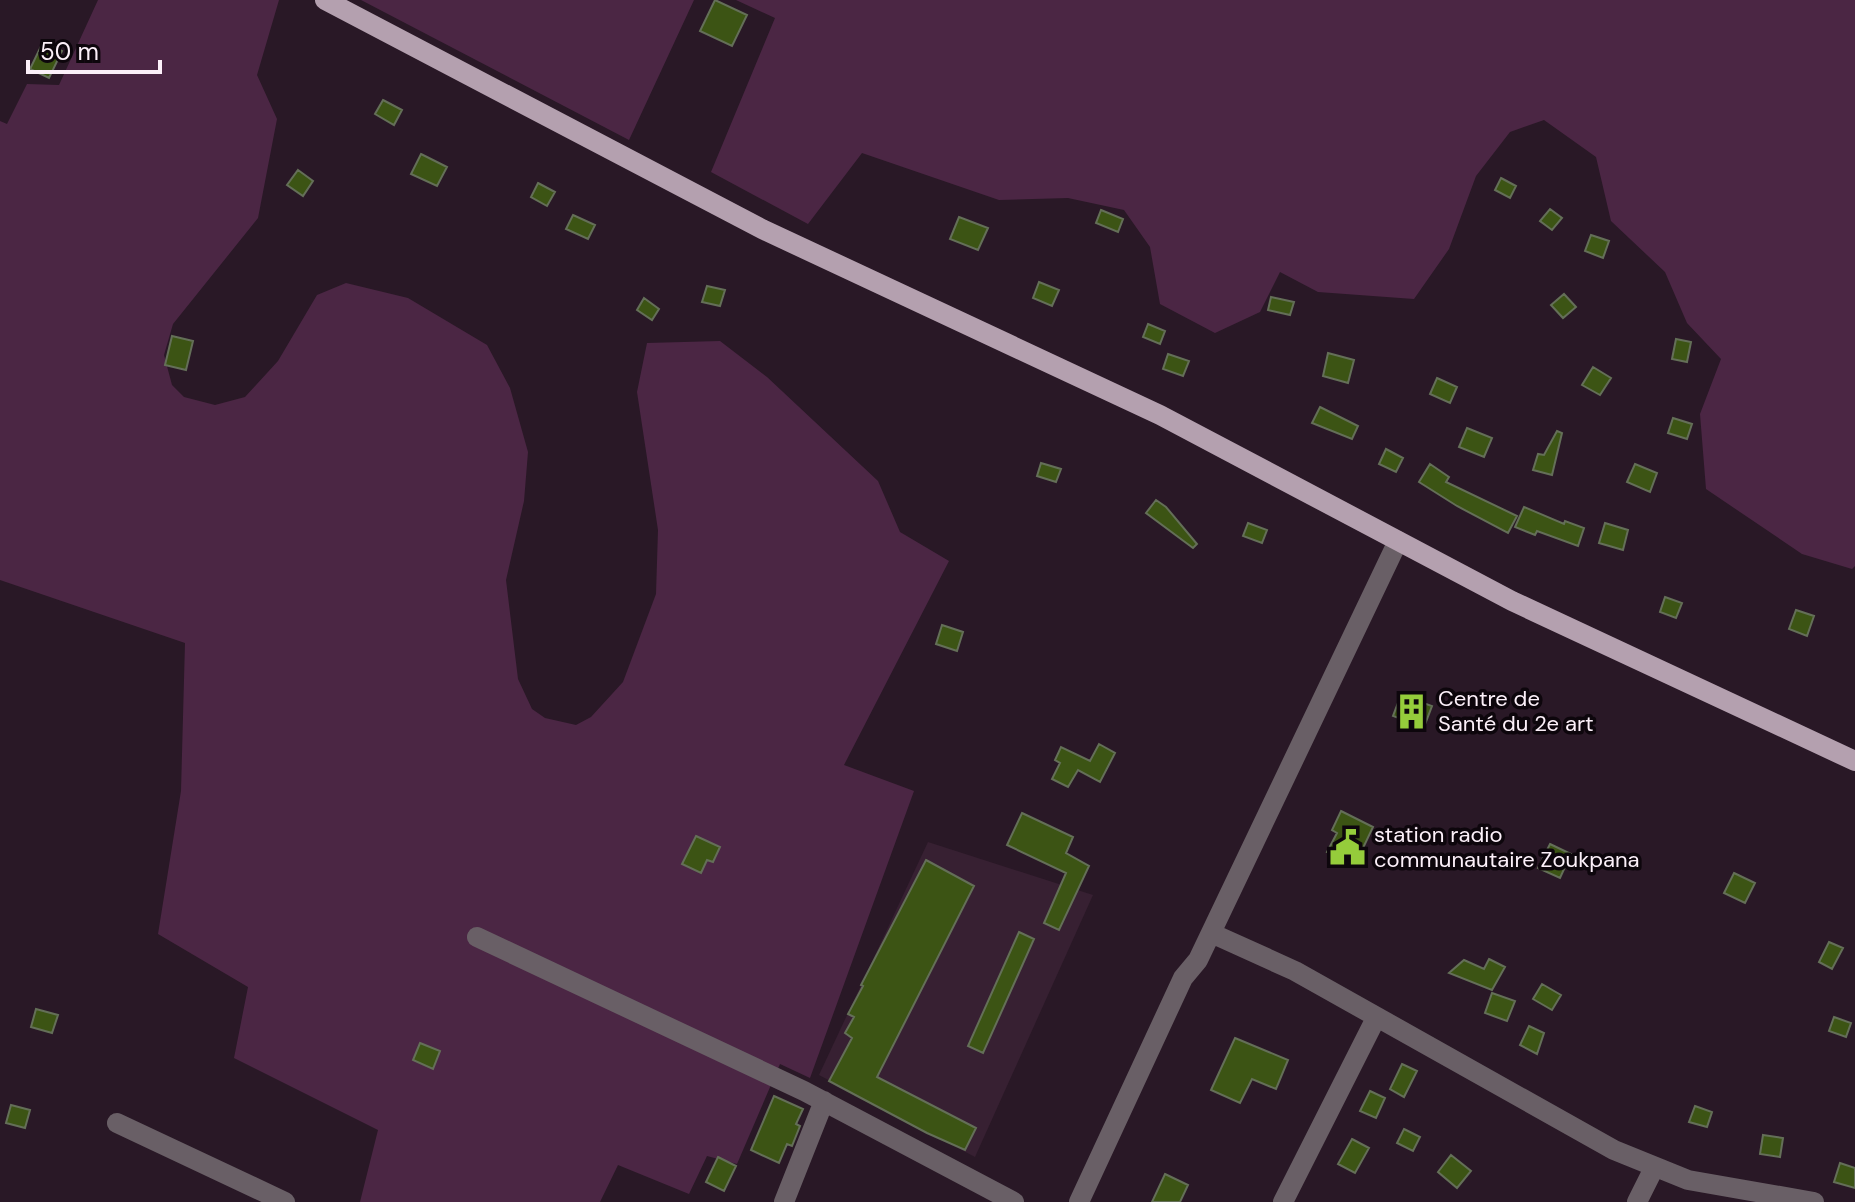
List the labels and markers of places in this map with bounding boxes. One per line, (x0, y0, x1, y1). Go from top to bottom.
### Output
place label: Centre de Santé du 2e art (1438, 684, 1594, 738)
building icon: Centre de Santé du 2e art (1393, 692, 1431, 730)
place label: station radio communautaire Zoukpana (1374, 820, 1640, 874)
public building icon: station radio communautaire Zoukpana (1329, 828, 1367, 866)

